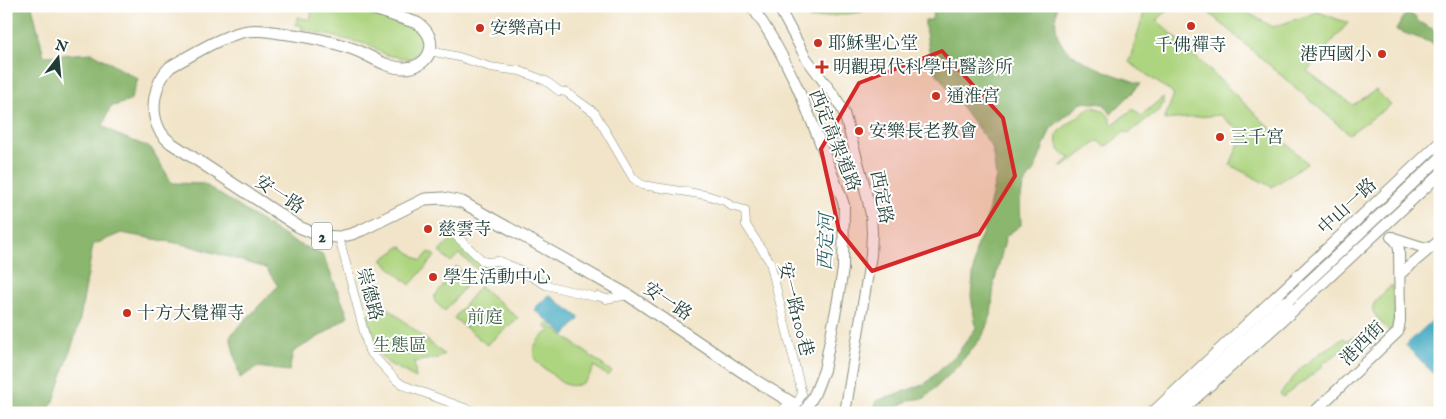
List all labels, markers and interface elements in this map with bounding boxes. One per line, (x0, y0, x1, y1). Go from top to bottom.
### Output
place label: 安樂高中 (490, 18, 562, 41)
marker: 千佛禪寺 (1185, 20, 1197, 32)
marker: 安樂高中 (474, 22, 486, 34)
north arrow (32, 32, 82, 82)
place label: 耶穌聖心堂 (828, 33, 918, 56)
place label: 千佛禪寺 (1155, 35, 1227, 58)
text: N (52, 36, 70, 57)
marker: 耶穌聖心堂 (812, 37, 824, 49)
place label: 港西國小 (1300, 44, 1372, 67)
marker: 港西國小 (1376, 48, 1388, 60)
place label: 明觀現代科學中醫診所 (833, 57, 1013, 80)
marker: 明觀現代科學中醫診所 (815, 60, 829, 74)
street label: 西定高架道路 (803, 86, 865, 195)
place label: 通淮宮 (946, 86, 1000, 109)
marker: 通淮宮 (930, 90, 942, 102)
place label: 安樂長老教會 (869, 121, 977, 144)
marker: 安樂長老教會 (853, 125, 865, 137)
place label: 三千宮 (1230, 127, 1284, 150)
marker: 三千宮 (1214, 131, 1226, 143)
street label: 西定路 (864, 169, 897, 226)
street label: 安一路 (250, 171, 308, 220)
street label: 中山一路 (1314, 174, 1382, 240)
water label: 西定河 (814, 210, 840, 271)
place label: 慈雲寺 (438, 219, 492, 242)
road number: 2 (312, 222, 332, 250)
marker: 慈雲寺 (422, 223, 434, 235)
street label: 安一路100巷 (772, 260, 817, 359)
street label: 崇德路 (350, 265, 387, 323)
place label: 學生活動中心 (443, 267, 551, 290)
marker: 學生活動中心 (427, 271, 439, 283)
street label: 安一路 (638, 278, 696, 327)
place label: 十方大覺禪寺 (137, 303, 245, 326)
marker: 十方大覺禪寺 (121, 307, 133, 319)
park label: 前庭 (467, 307, 503, 330)
street label: 港西街 (1336, 317, 1390, 371)
park label: 生態區 (373, 335, 427, 358)

